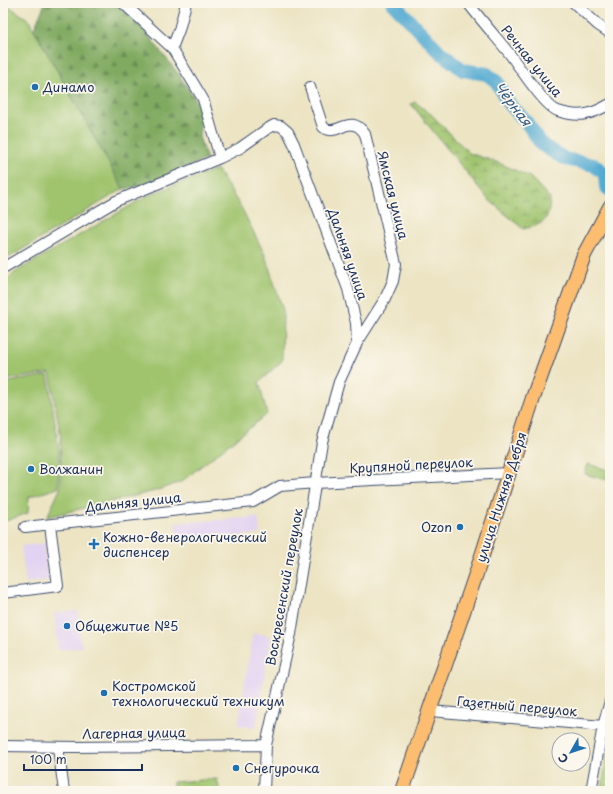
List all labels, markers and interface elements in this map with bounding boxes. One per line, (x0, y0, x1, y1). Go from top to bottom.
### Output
street label: Речная улица (497, 21, 568, 101)
place label: Динамо (42, 77, 94, 96)
water label: Чёрная (490, 77, 538, 131)
marker: Динамо (30, 82, 40, 92)
street label: Ямская улица (373, 149, 414, 242)
street label: Дальняя улица (324, 204, 373, 303)
street label: улица Нижняя Дебря (470, 429, 531, 564)
street label: Крупяной переулок (349, 452, 473, 477)
place label: Волжанин (39, 459, 103, 478)
marker: Волжанин (26, 464, 36, 474)
street label: Дальняя улица (83, 487, 183, 516)
street label: Воскресенский переулок (260, 506, 307, 667)
place label: Ozon (421, 517, 452, 536)
marker: Ozon (455, 522, 465, 532)
place label: Кожно-венерологический диспенсер (103, 527, 267, 561)
marker: Кожно-венерологический диспенсер (88, 538, 100, 550)
place label: Общежитие №5 (75, 616, 178, 635)
marker: Общежитие №5 (62, 621, 72, 631)
place label: Костромской технологический техникум (112, 676, 285, 710)
marker: Костромской технологический техникум (99, 688, 109, 698)
street label: Газетный переулок (456, 691, 578, 720)
street label: Лагерная улица (82, 722, 187, 743)
north arrow (551, 732, 591, 772)
scale bar (24, 746, 142, 772)
text: 100 m (30, 750, 67, 768)
text: С (554, 750, 572, 767)
place label: Снегурочка (244, 758, 320, 777)
marker: Снегурочка (231, 763, 241, 773)

